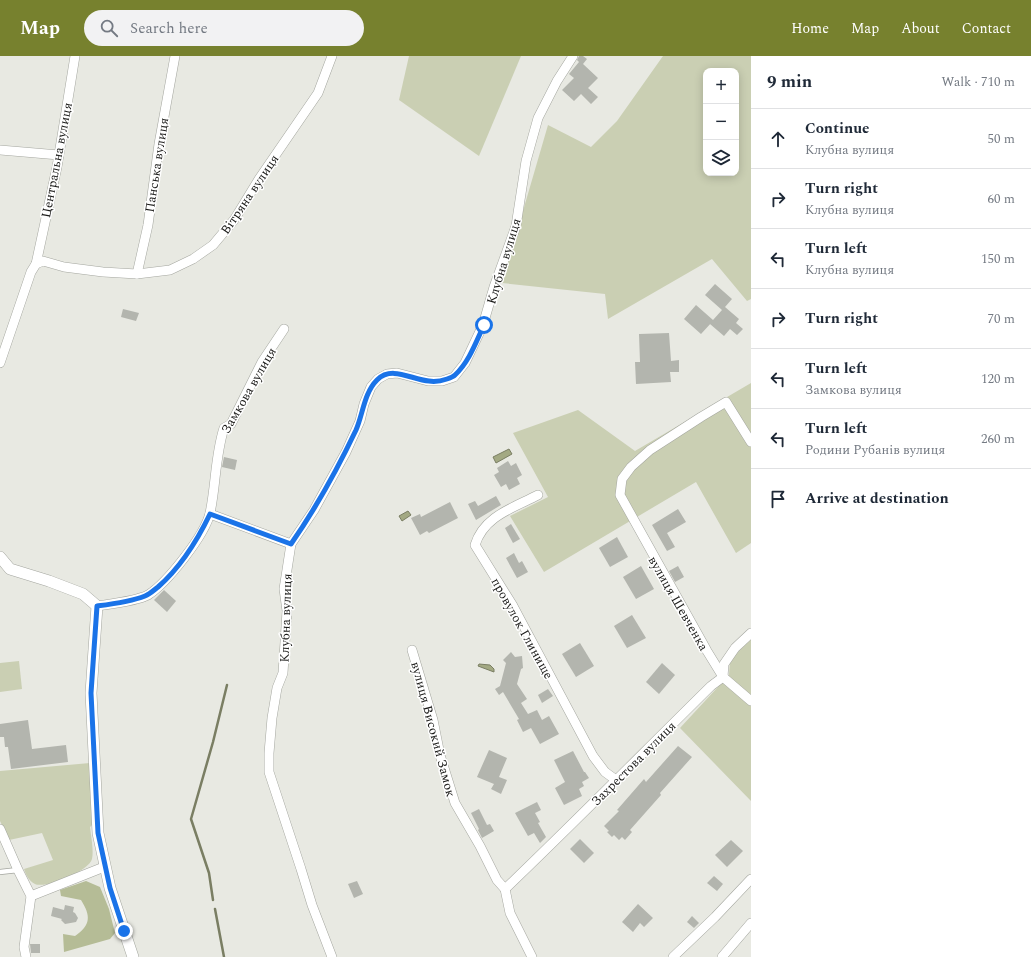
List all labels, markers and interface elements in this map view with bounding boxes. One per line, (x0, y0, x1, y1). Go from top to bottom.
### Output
search box (84, 10, 364, 46)
text: Map (20, 14, 60, 43)
icon: search (98, 17, 120, 39)
text: Search here (130, 17, 208, 40)
text: Home (791, 18, 829, 39)
text: Map (851, 18, 879, 39)
text: About (901, 18, 940, 39)
text: Contact (962, 18, 1011, 39)
map controls (703, 68, 739, 176)
button: + (703, 68, 739, 104)
text: 9 min (767, 69, 812, 95)
text: Walk · 710 m (941, 72, 1015, 92)
street label: Центральна вулиця (36, 101, 78, 220)
button: − (703, 104, 739, 140)
street label: Панська вулиця (140, 116, 174, 214)
text: Continue (805, 117, 870, 140)
icon: ahead (767, 128, 789, 150)
text: 50 m (988, 129, 1015, 149)
button: layers (703, 140, 739, 176)
text: Клубна вулиця (805, 140, 894, 160)
street label: Вітряна вулиця (216, 150, 284, 239)
text: Turn right (805, 177, 878, 200)
icon: right (767, 188, 789, 210)
text: 60 m (988, 189, 1015, 209)
text: Клубна вулиця (805, 200, 894, 220)
street label: Клубна вулиця (481, 216, 527, 307)
text: Turn left (805, 237, 867, 260)
icon: left (767, 248, 789, 270)
text: 150 m (981, 249, 1015, 269)
text: Клубна вулиця (805, 260, 894, 280)
text: Turn right (805, 307, 878, 330)
icon: right (767, 308, 789, 330)
text: 70 m (988, 309, 1015, 329)
route start (475, 316, 493, 334)
street label: Замкова вулиця (216, 344, 282, 437)
text: Turn left (805, 357, 867, 380)
icon: left (767, 368, 789, 390)
text: 120 m (981, 369, 1015, 389)
text: Замкова вулиця (805, 380, 902, 400)
text: Turn left (805, 417, 867, 440)
icon: left (767, 428, 789, 450)
text: 260 m (981, 429, 1015, 449)
text: Родини Рубанів вулиця (805, 440, 945, 460)
text: Arrive at destination (805, 487, 949, 510)
icon: arrive (767, 488, 789, 510)
street label: вулиця Шевченка (643, 552, 714, 655)
street label: Клубна вулиця (274, 573, 298, 663)
street label: провулок Глинище (486, 574, 558, 683)
street label: вулиця Високий Замок (405, 659, 461, 799)
street label: Захрестова вулиця (587, 717, 681, 811)
route end (115, 922, 133, 940)

